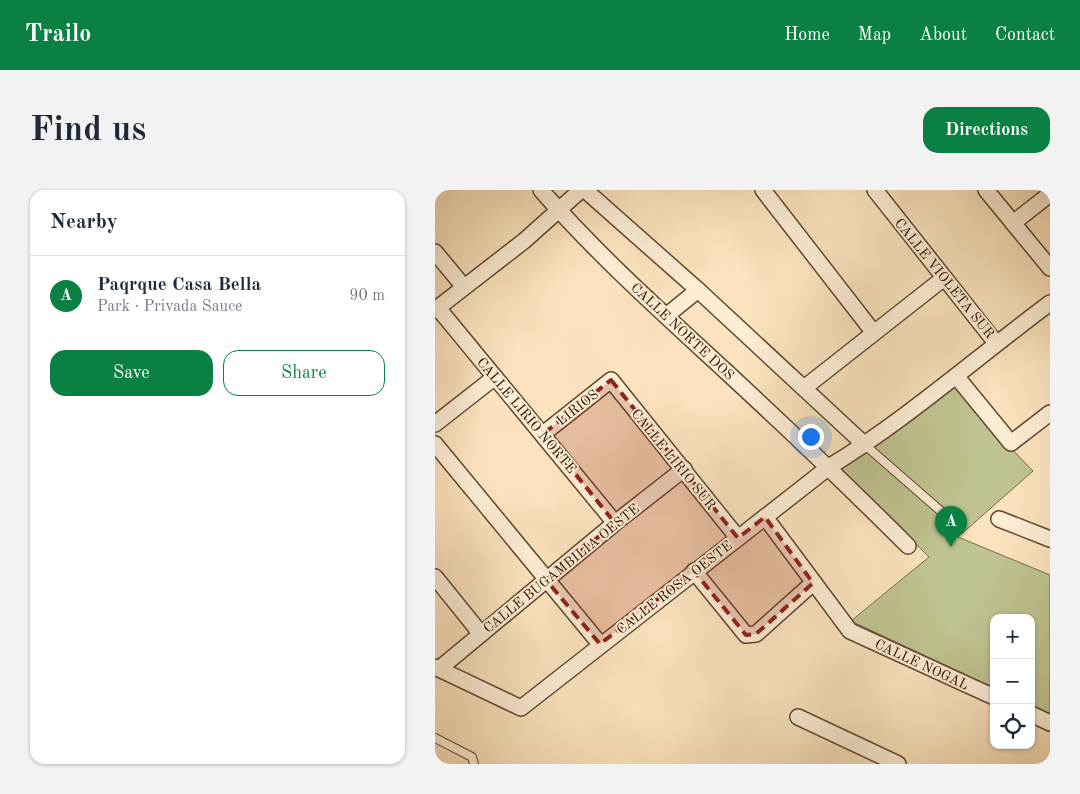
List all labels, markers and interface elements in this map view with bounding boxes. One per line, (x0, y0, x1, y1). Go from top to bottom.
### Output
text: Trailo (25, 23, 91, 47)
text: Home (784, 26, 830, 44)
text: Map (858, 26, 891, 44)
text: About (919, 26, 967, 44)
text: Contact (995, 26, 1055, 44)
button: Directions (923, 107, 1050, 153)
text: Find us (30, 113, 146, 148)
text: Nearby (50, 212, 118, 233)
street label: CALLE VIOLETA SUR (892, 216, 997, 341)
text: Paqrque Casa Bella (97, 276, 261, 295)
street label: CALLE NORTE DOS (628, 280, 737, 383)
text: A (60, 288, 72, 304)
text: 90 m (349, 288, 385, 304)
text: Park · Privada Sauce (97, 299, 242, 315)
button: Save (50, 350, 213, 396)
button: Share (223, 350, 385, 396)
street label: CALLE LIRIO NORTE (474, 355, 579, 476)
street label: LIRIOS (554, 387, 601, 428)
street label: CALLE LIRIO SUR (628, 407, 718, 513)
your location (798, 424, 824, 450)
street label: CALLE BUGAMBILIA OESTE (481, 502, 642, 636)
pin: A (935, 506, 967, 547)
street label: CALLE ROSA OESTE (614, 538, 735, 637)
map controls (990, 614, 1035, 749)
button: + (990, 614, 1035, 659)
street label: CALLE NOGAL (872, 637, 971, 693)
button: − (990, 659, 1035, 704)
button: locate (990, 704, 1035, 749)

